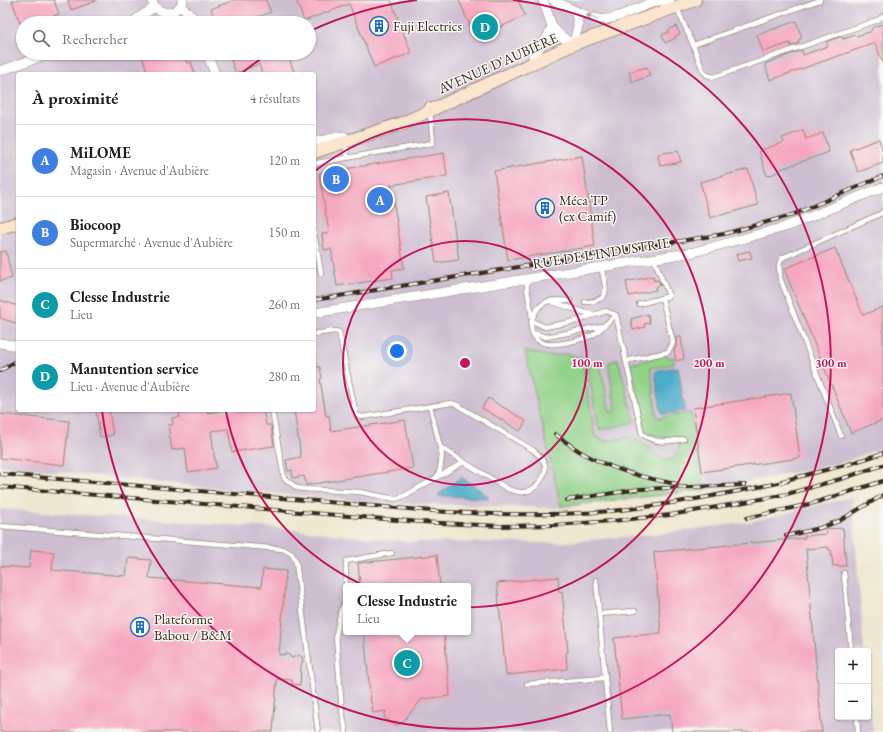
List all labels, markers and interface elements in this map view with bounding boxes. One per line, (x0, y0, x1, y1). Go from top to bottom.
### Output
pin: D (472, 12, 498, 42)
one-way arrow (587, 12, 599, 20)
building icon: Fuji Electrics (368, 15, 390, 37)
search box (16, 16, 316, 60)
place label: Fuji Electrics (393, 17, 462, 35)
icon: search (30, 27, 52, 49)
text: Rechercher (62, 29, 128, 48)
street label: AVENUE D'AUBIÈRE (436, 29, 560, 97)
text: À proximité (32, 87, 118, 109)
text: 4 résultats (250, 90, 300, 107)
text: MiLOME (70, 143, 131, 162)
text: A (40, 152, 50, 169)
text: 120 m (269, 152, 300, 169)
text: Magasin · Avenue d'Aubière (70, 162, 209, 179)
pin: B (323, 164, 349, 194)
pin: A (367, 185, 393, 215)
place label: Méca TP (ex Camif) (559, 191, 616, 225)
building icon: Méca TP (ex Camif) (534, 197, 556, 219)
text: Biocoop (70, 215, 121, 234)
text: B (41, 224, 49, 241)
text: 150 m (269, 224, 300, 241)
street label: RUE DE L'INDUSTRIE (531, 233, 671, 273)
text: Supermarché · Avenue d'Aubière (70, 234, 233, 251)
text: Clesse Industrie (70, 287, 170, 306)
text: C (40, 296, 50, 313)
text: 260 m (269, 296, 300, 313)
text: Lieu (70, 306, 93, 323)
your location (387, 341, 407, 361)
text: 100 m (571, 355, 603, 371)
text: 200 m (693, 355, 725, 371)
text: 300 m (815, 355, 847, 371)
centre of rings (458, 356, 472, 370)
text: Manutention service (70, 359, 198, 378)
text: D (40, 368, 50, 385)
text: 280 m (269, 368, 300, 385)
text: Lieu · Avenue d'Aubière (70, 378, 190, 395)
popup (343, 583, 471, 635)
text: Clesse Industrie (357, 591, 457, 610)
place label: Plateforme Babou / B&M (154, 610, 232, 644)
text: Lieu (357, 610, 380, 627)
building icon: Plateforme Babou / B&M (129, 616, 151, 638)
pin: C (394, 648, 420, 678)
map controls (835, 648, 871, 720)
button: + (835, 648, 871, 684)
button: − (835, 684, 871, 720)

